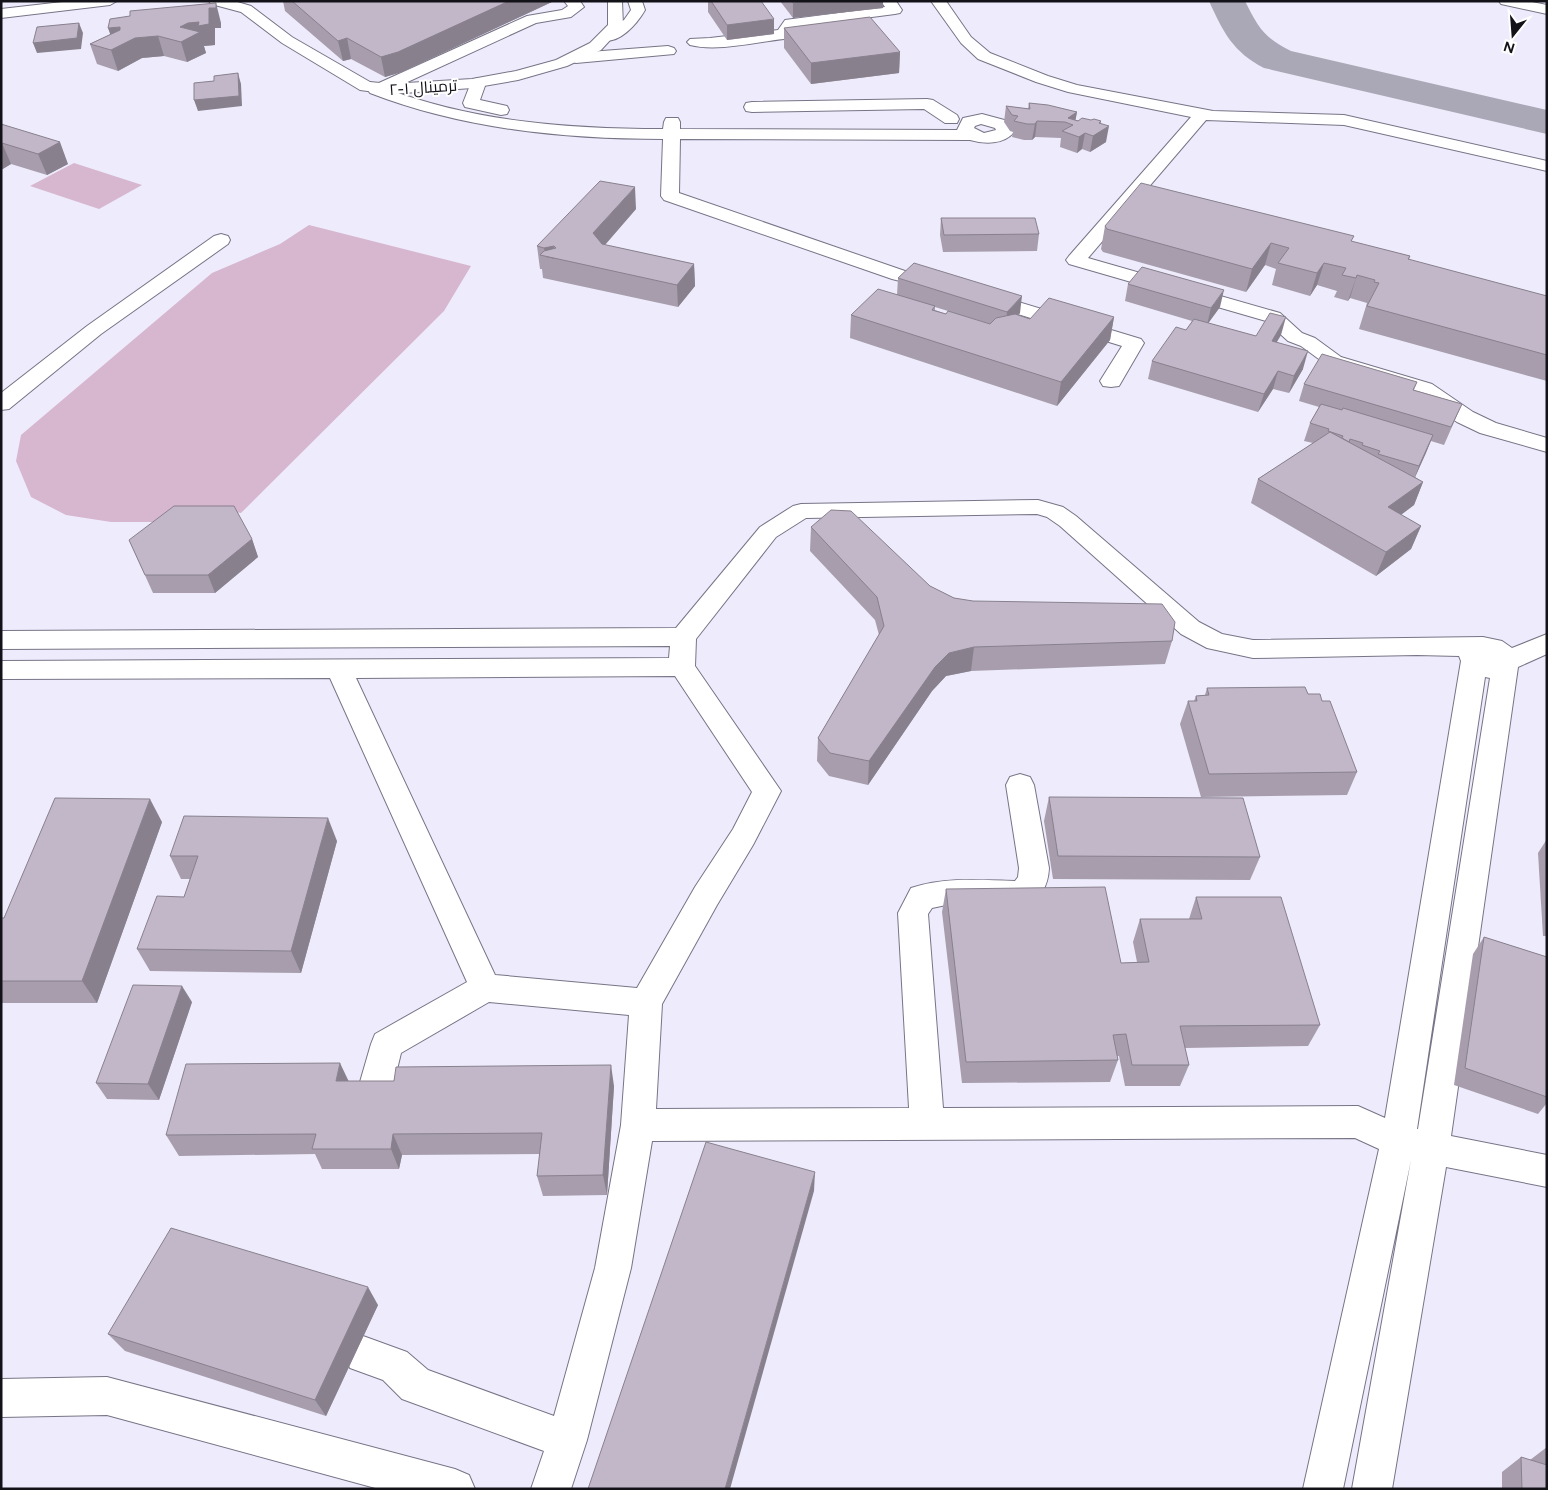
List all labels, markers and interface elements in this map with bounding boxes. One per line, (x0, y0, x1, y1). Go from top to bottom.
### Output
north arrow (1488, 10, 1538, 60)
text: N (1502, 37, 1517, 57)
street label: ترمینال ۱-۲ (388, 76, 458, 100)

